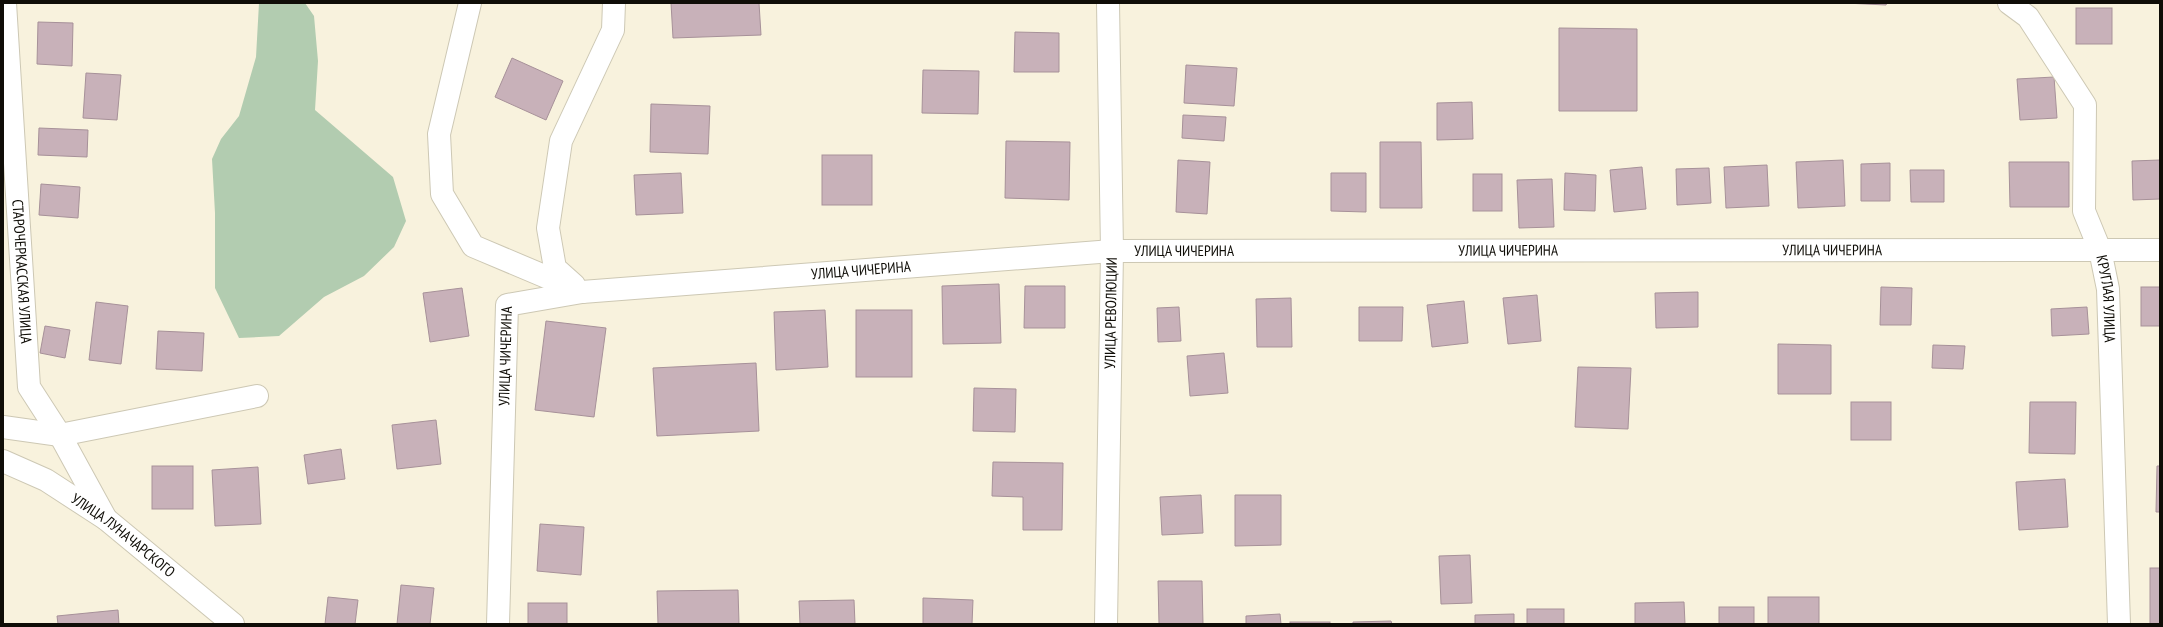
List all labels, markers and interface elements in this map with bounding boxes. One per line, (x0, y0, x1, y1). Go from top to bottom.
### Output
street label: СТАРОЧЕРКАССКАЯ УЛИЦА (8, 199, 36, 345)
street label: УЛИЦА ЧИЧЕРИНА (1782, 240, 1883, 259)
street label: УЛИЦА ЧИЧЕРИНА (1134, 241, 1235, 260)
street label: УЛИЦА ЧИЧЕРИНА (1458, 241, 1559, 260)
street label: КРУГЛАЯ УЛИЦА (2092, 253, 2120, 344)
street label: УЛИЦА ЧИЧЕРИНА (810, 257, 912, 283)
street label: УЛИЦА РЕВОЛЮЦИИ (1100, 257, 1121, 369)
street label: УЛИЦА ЧИЧЕРИНА (494, 305, 516, 406)
street label: УЛИЦА ЛУНАЧАРСКОГО (68, 489, 179, 581)

